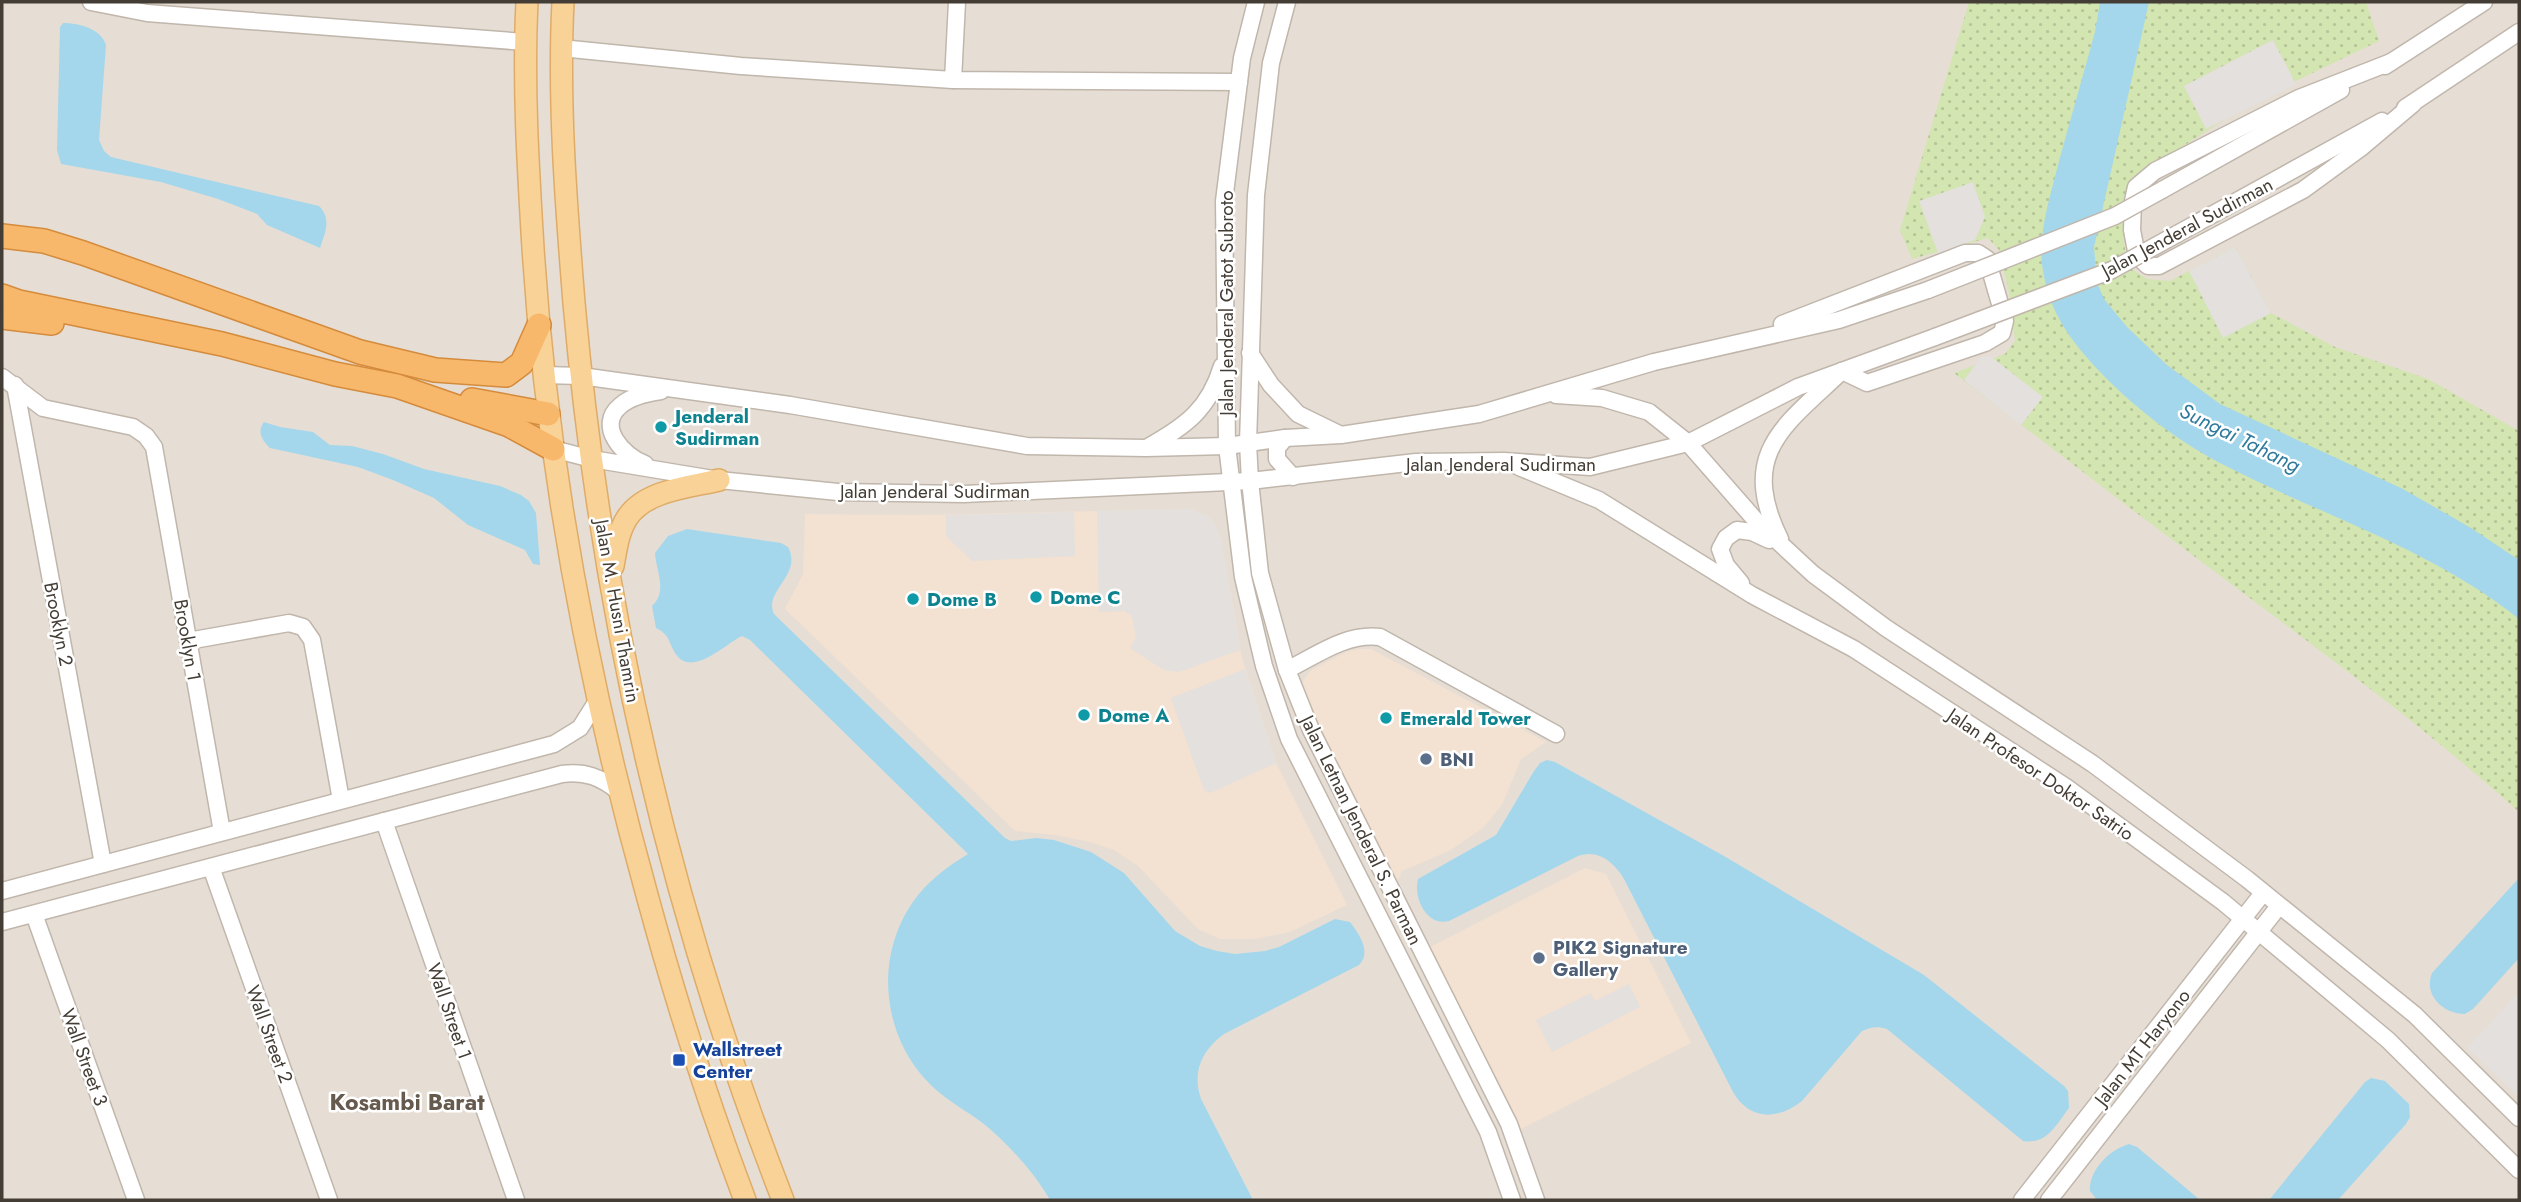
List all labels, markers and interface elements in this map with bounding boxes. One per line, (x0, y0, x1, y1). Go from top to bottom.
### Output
street label: Jalan Jenderal Sudirman (2094, 171, 2278, 285)
street label: Jalan Jenderal Gatot Subroto (1213, 190, 1240, 419)
water label: Sungai Tahang (2175, 396, 2306, 480)
place label: Jenderal Sudirman (671, 403, 759, 452)
marker: Jenderal Sudirman (653, 419, 669, 435)
street label: Jalan Jenderal Sudirman (1403, 451, 1596, 478)
street label: Jalan Jenderal Sudirman (837, 478, 1030, 505)
street label: Jalan M. Husni Thamrin (588, 514, 647, 705)
street label: Brooklyn 2 (37, 580, 80, 668)
place label: Dome C (1050, 584, 1121, 611)
place label: Dome B (927, 586, 997, 613)
marker: Dome C (1028, 589, 1044, 605)
marker: Dome B (905, 591, 921, 607)
street label: Brooklyn 1 (167, 597, 208, 683)
street label: Jalan Profesor Doktor Satrio (1940, 700, 2139, 847)
place label: Dome A (1098, 702, 1169, 729)
place label: Emerald Tower (1400, 705, 1531, 732)
marker: Dome A (1076, 707, 1092, 723)
street label: Jalan Letnan Jenderal S. Parman (1293, 708, 1429, 950)
marker: Emerald Tower (1378, 710, 1394, 726)
place label: BNI (1440, 746, 1474, 773)
marker: BNI (1418, 751, 1434, 767)
place label: PIK2 Signature Gallery (1553, 934, 1688, 983)
marker: PIK2 Signature Gallery (1531, 950, 1547, 966)
street label: Wall Street 1 (420, 959, 479, 1063)
street label: Wall Street 2 (239, 981, 300, 1087)
street label: Jalan MT Haryono (2086, 983, 2197, 1114)
street label: Wall Street 3 (54, 1005, 115, 1110)
place label: Wallstreet Center (693, 1036, 782, 1085)
marker: Wallstreet Center (671, 1052, 687, 1068)
district label: Kosambi Barat (330, 1085, 485, 1119)

